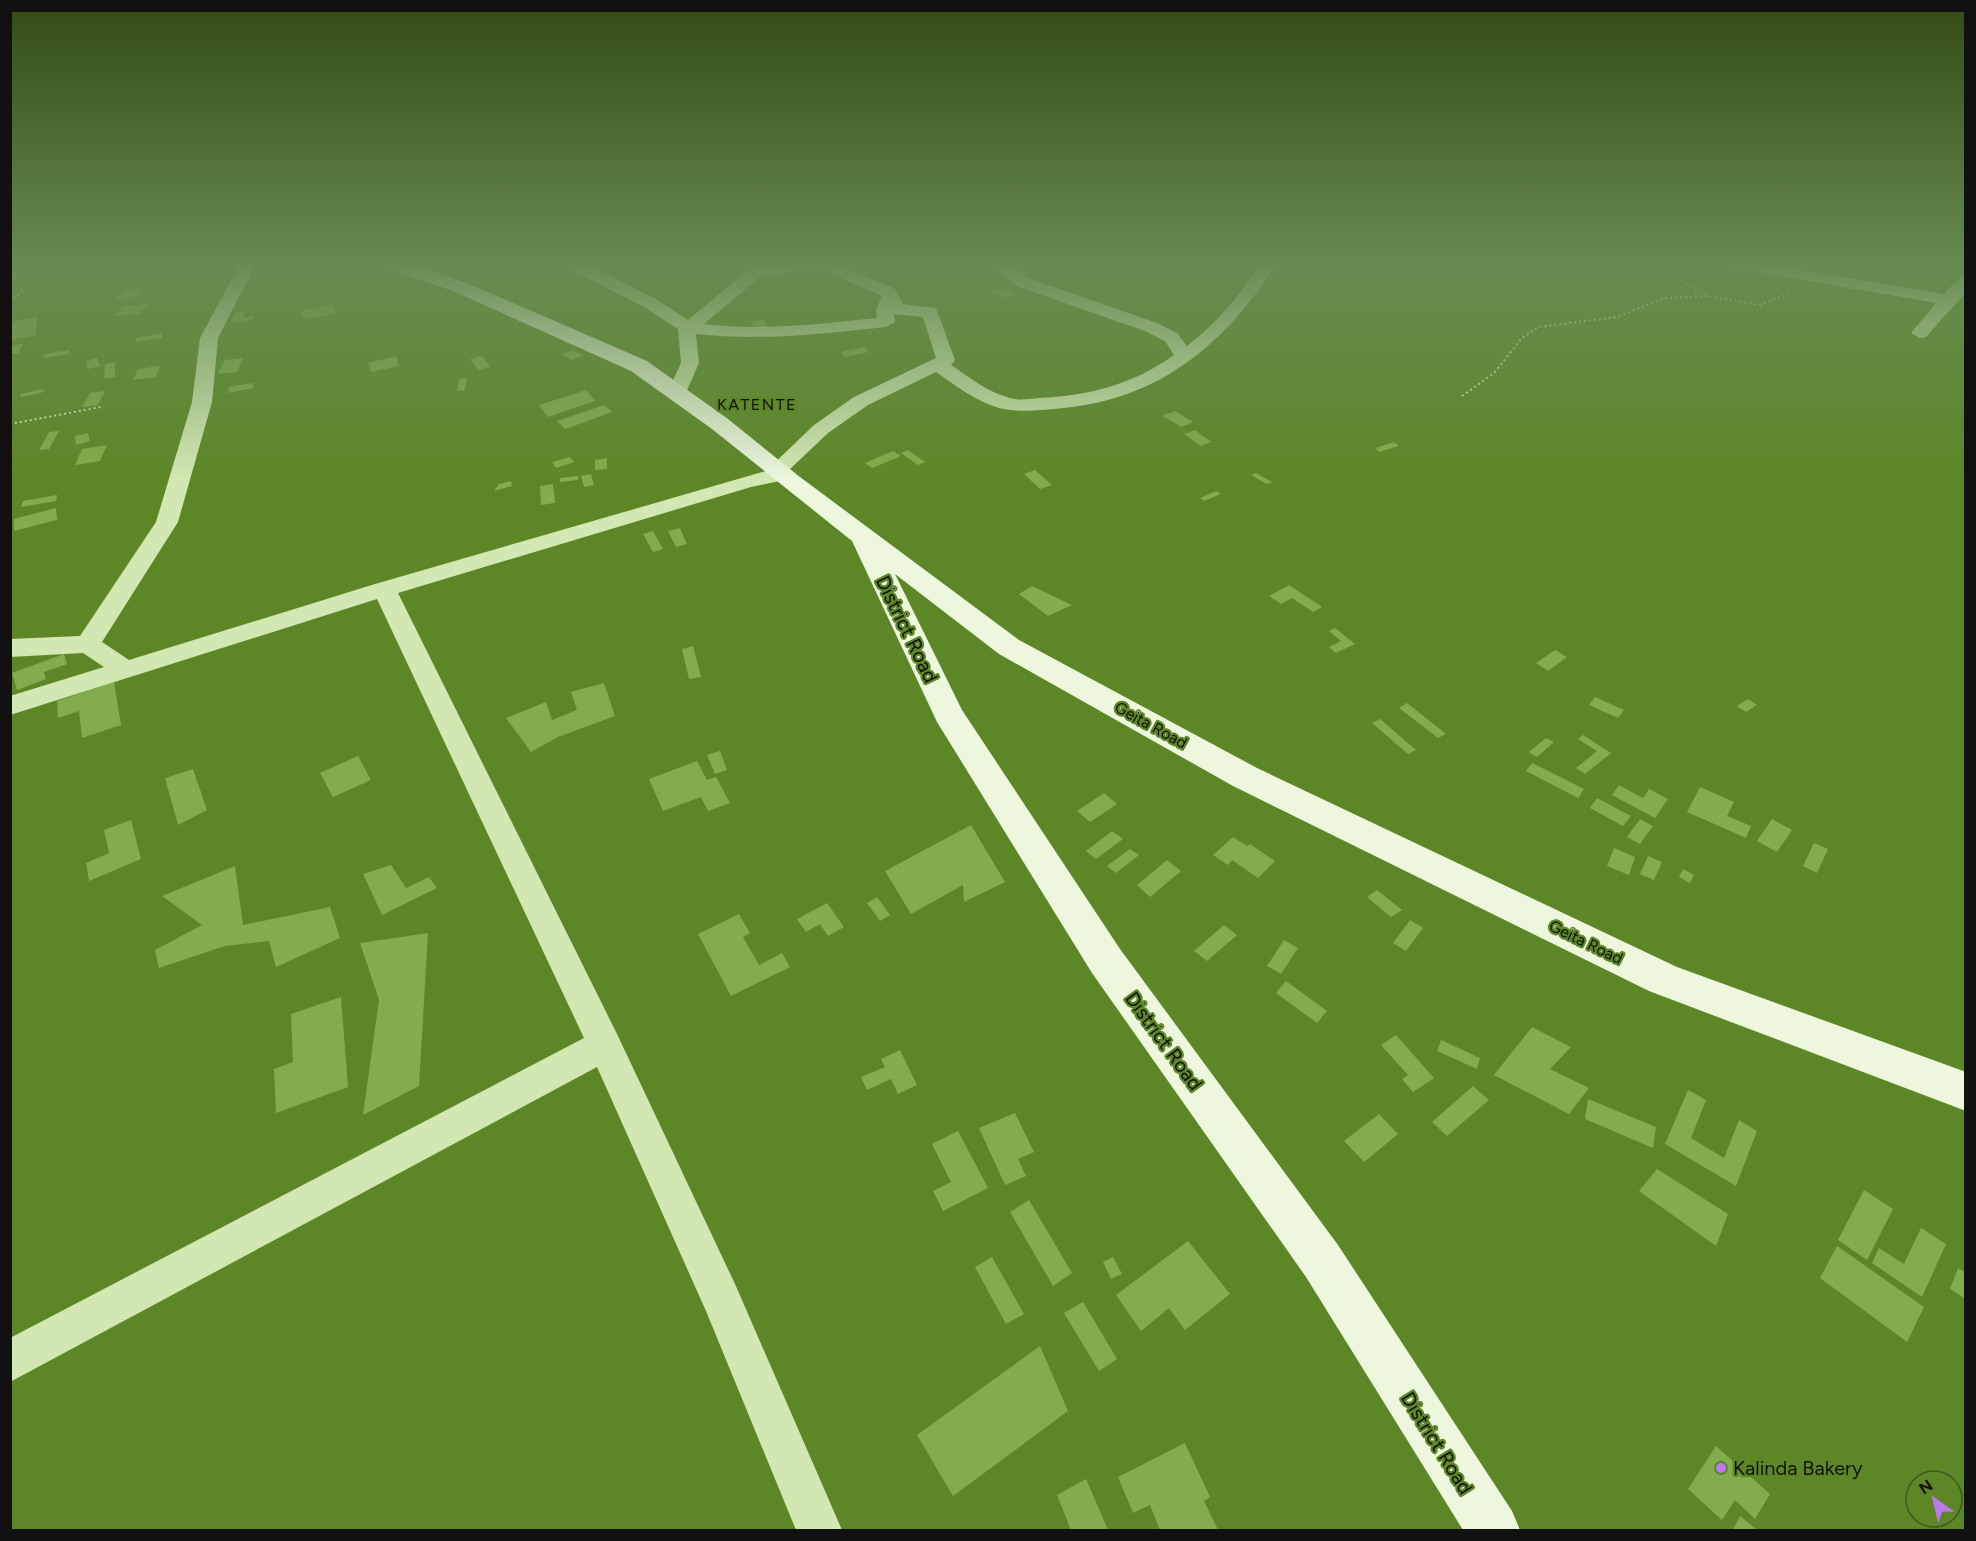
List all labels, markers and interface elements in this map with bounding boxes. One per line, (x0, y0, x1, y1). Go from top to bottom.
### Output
district label: KATENTE (717, 395, 797, 414)
street label: District Road (871, 572, 943, 686)
street label: Geita Road (1112, 697, 1190, 753)
street label: Geita Road (1546, 916, 1626, 968)
street label: District Road (1120, 987, 1208, 1095)
street label: District Road (1396, 1387, 1478, 1499)
place label: Kalinda Bakery (1733, 1456, 1863, 1480)
marker: Kalinda Bakery (1714, 1461, 1728, 1475)
north arrow (1904, 1469, 1964, 1529)
text: N (1915, 1476, 1936, 1498)

